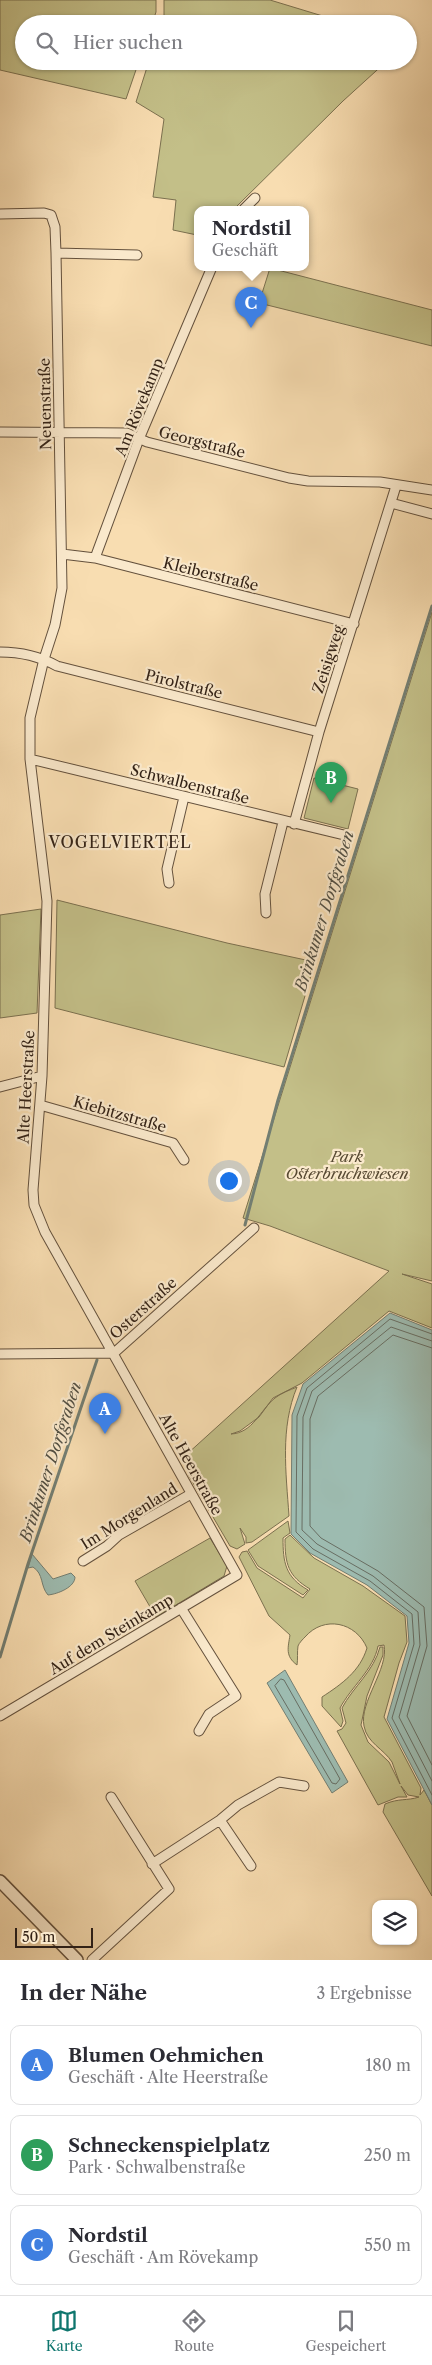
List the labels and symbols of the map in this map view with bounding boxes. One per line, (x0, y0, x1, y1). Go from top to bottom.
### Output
pin: C (235, 287, 267, 328)
street label: Am Rövekamp (110, 355, 167, 460)
street label: Neuenstraße (35, 358, 55, 450)
street label: Georgstraße (157, 422, 247, 462)
street label: Kleiberstraße (161, 553, 261, 595)
street label: Zeisigweg (308, 622, 348, 695)
street label: Pirolstraße (143, 665, 225, 703)
street label: Schwalbenstraße (129, 760, 251, 808)
pin: B (315, 762, 347, 803)
water label: Brinkumer Dorfgraben (289, 828, 358, 996)
district label: VOGELVIERTEL (48, 832, 191, 852)
street label: Alte Heerstraße (13, 1030, 38, 1145)
street label: Kiebitzstraße (71, 1092, 169, 1136)
park label: Park Osterbruchwiesen (286, 1147, 408, 1183)
your location (216, 1168, 242, 1194)
street label: Osterstraße (106, 1273, 180, 1343)
water label: Brinkumer Dorfgraben (14, 1380, 85, 1546)
pin: A (89, 1393, 121, 1434)
street label: Alte Heerstraße (155, 1409, 227, 1518)
street label: Im Morgenland (77, 1479, 181, 1553)
street label: Auf dem Steinkamp (45, 1590, 176, 1679)
scale bar (15, 1925, 92, 1948)

